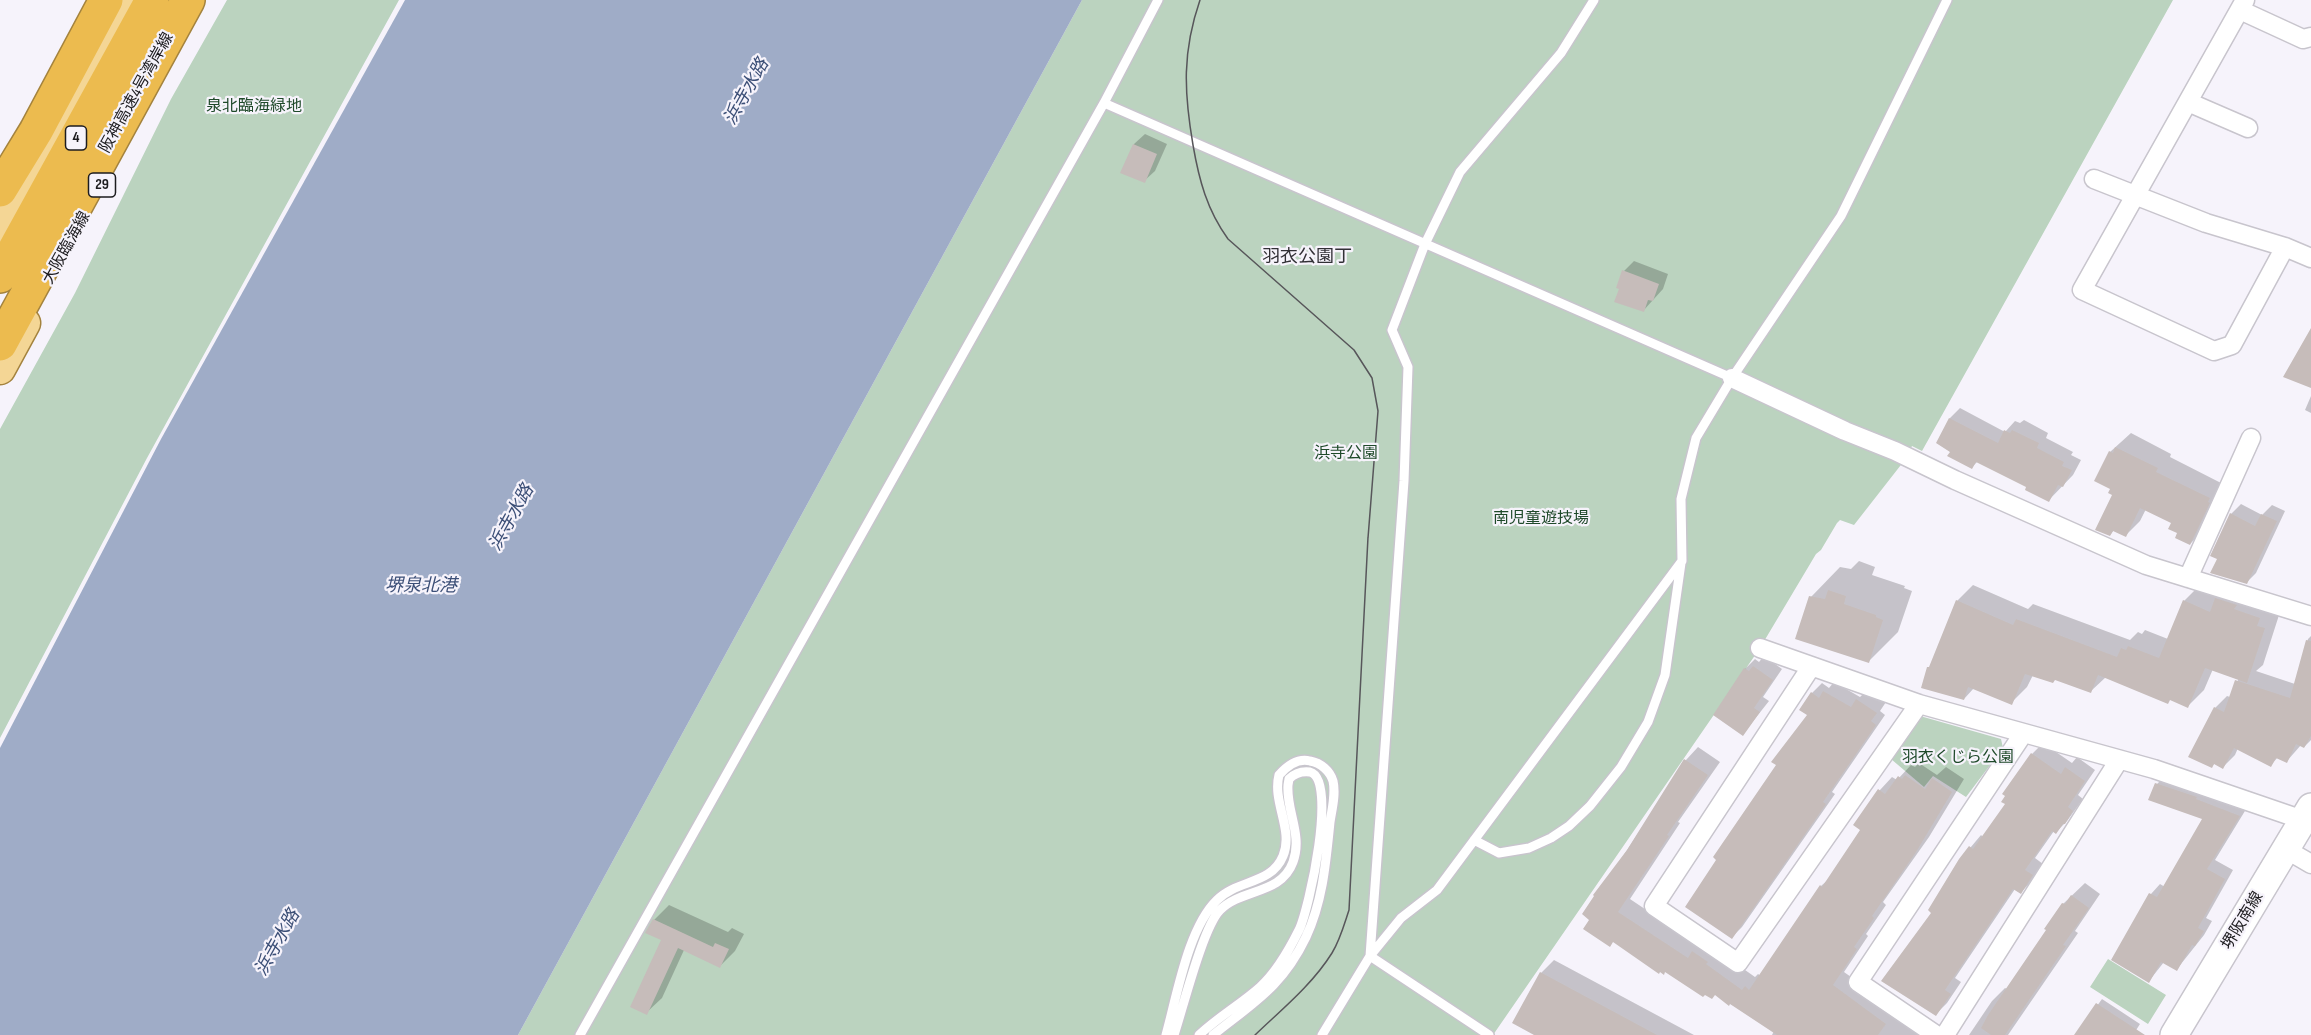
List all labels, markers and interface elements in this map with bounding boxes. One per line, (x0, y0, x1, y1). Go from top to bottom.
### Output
street label: 阪神高速4号湾岸線 (96, 29, 178, 157)
water label: 浜寺水路 (720, 55, 774, 129)
park label: 泉北臨海緑地 (206, 97, 302, 117)
road number: 4 (66, 126, 86, 150)
road number: 29 (88, 173, 116, 197)
street label: 大阪臨海線 (39, 208, 95, 288)
district label: 羽衣公園丁 (1262, 246, 1352, 268)
park label: 浜寺公園 (1314, 444, 1378, 464)
water label: 浜寺水路 (485, 481, 539, 555)
park label: 南児童遊技場 (1493, 509, 1589, 529)
water label: 堺泉北港 (385, 575, 457, 597)
park label: 羽衣くじら公園 (1902, 748, 2014, 768)
street label: 堺阪南線 (2218, 889, 2268, 953)
water label: 浜寺水路 (251, 906, 305, 980)

